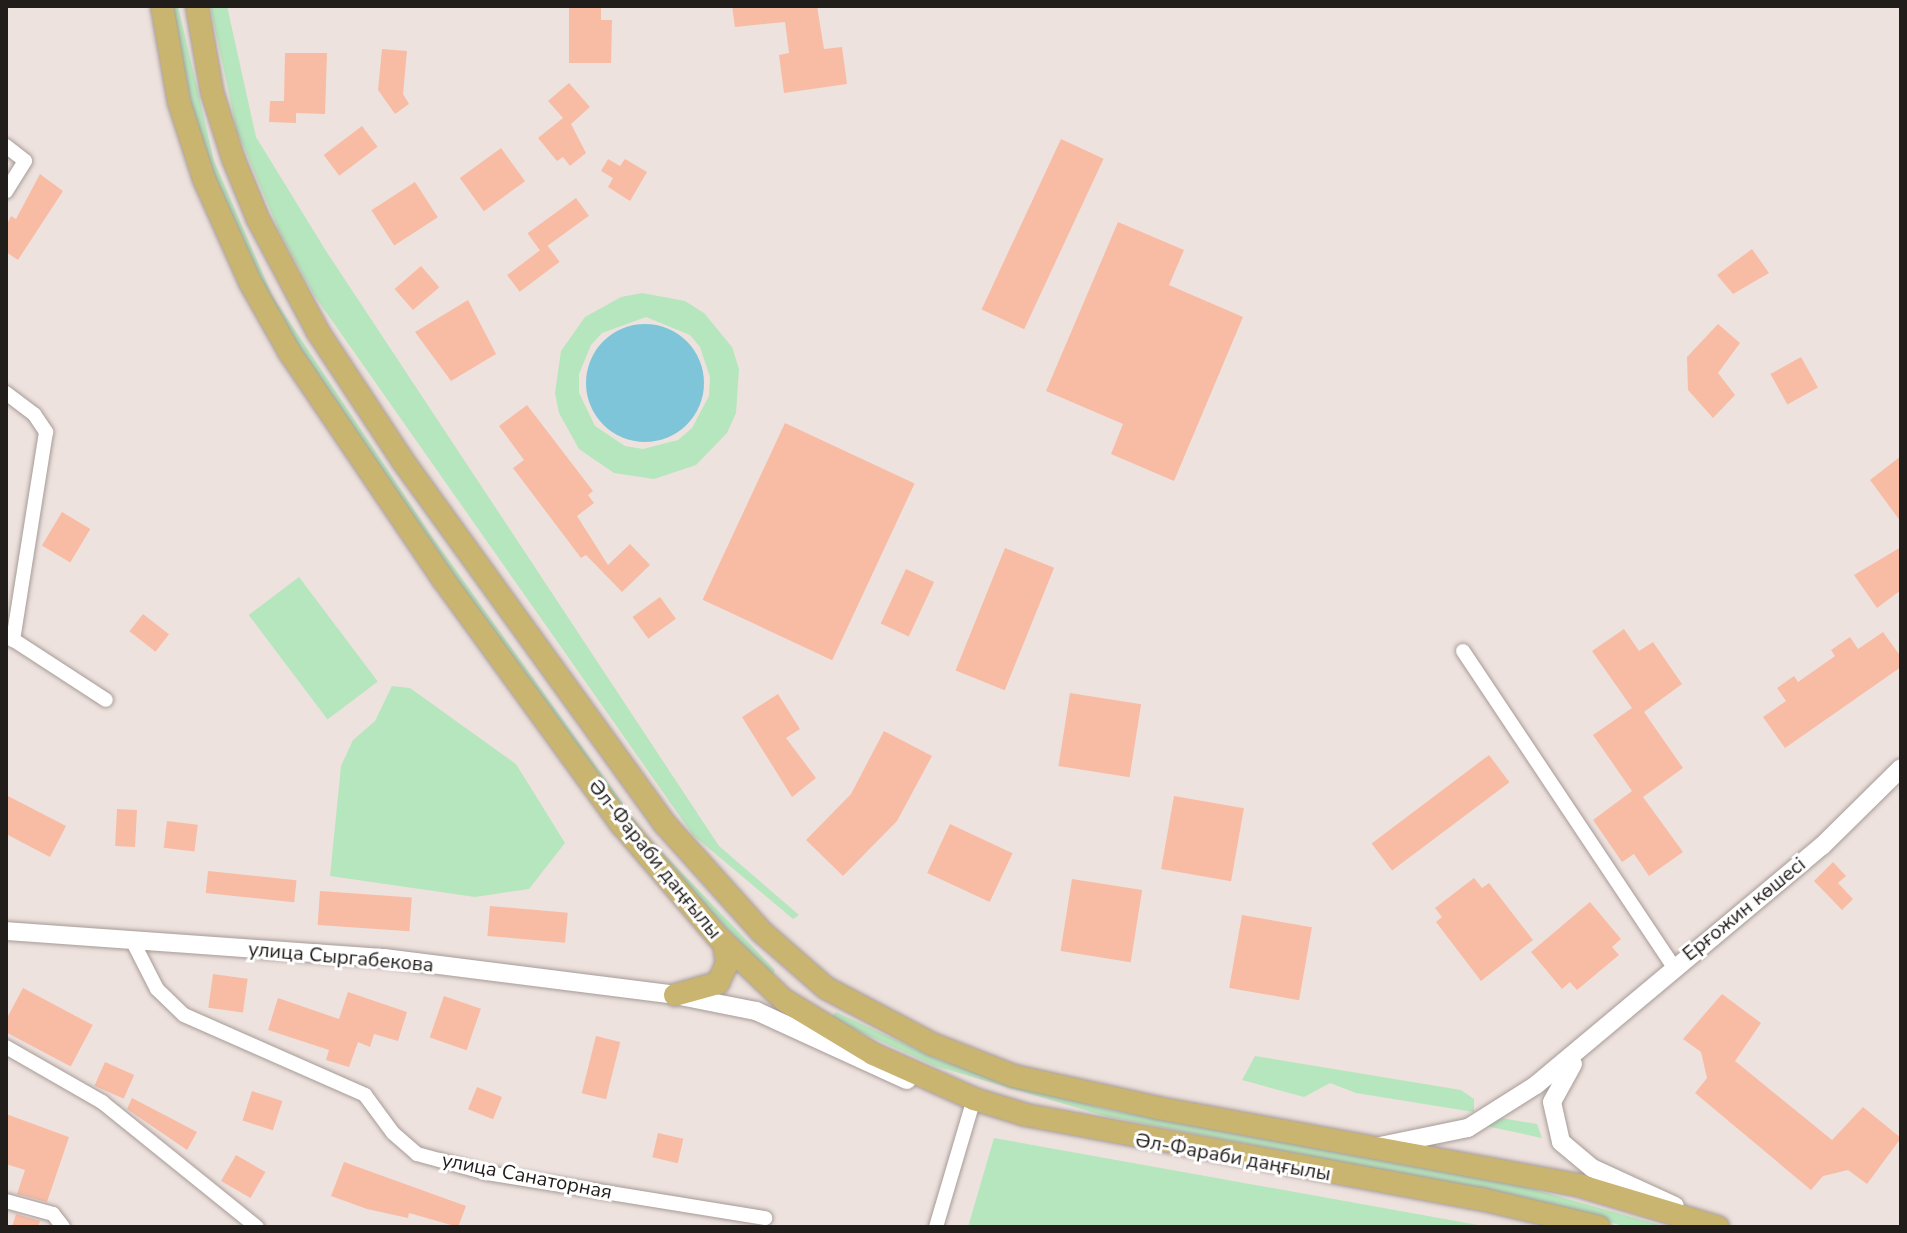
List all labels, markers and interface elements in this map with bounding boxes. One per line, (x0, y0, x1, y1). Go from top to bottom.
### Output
street label: Әл-Фараби даңғылы (583, 774, 727, 944)
street label: Ерғожин көшесі (1678, 852, 1810, 966)
street label: улица Сыргабекова (247, 937, 435, 977)
street label: Әл-Фараби даңғылы (1133, 1128, 1333, 1186)
street label: улица Санаторная (440, 1148, 614, 1204)

